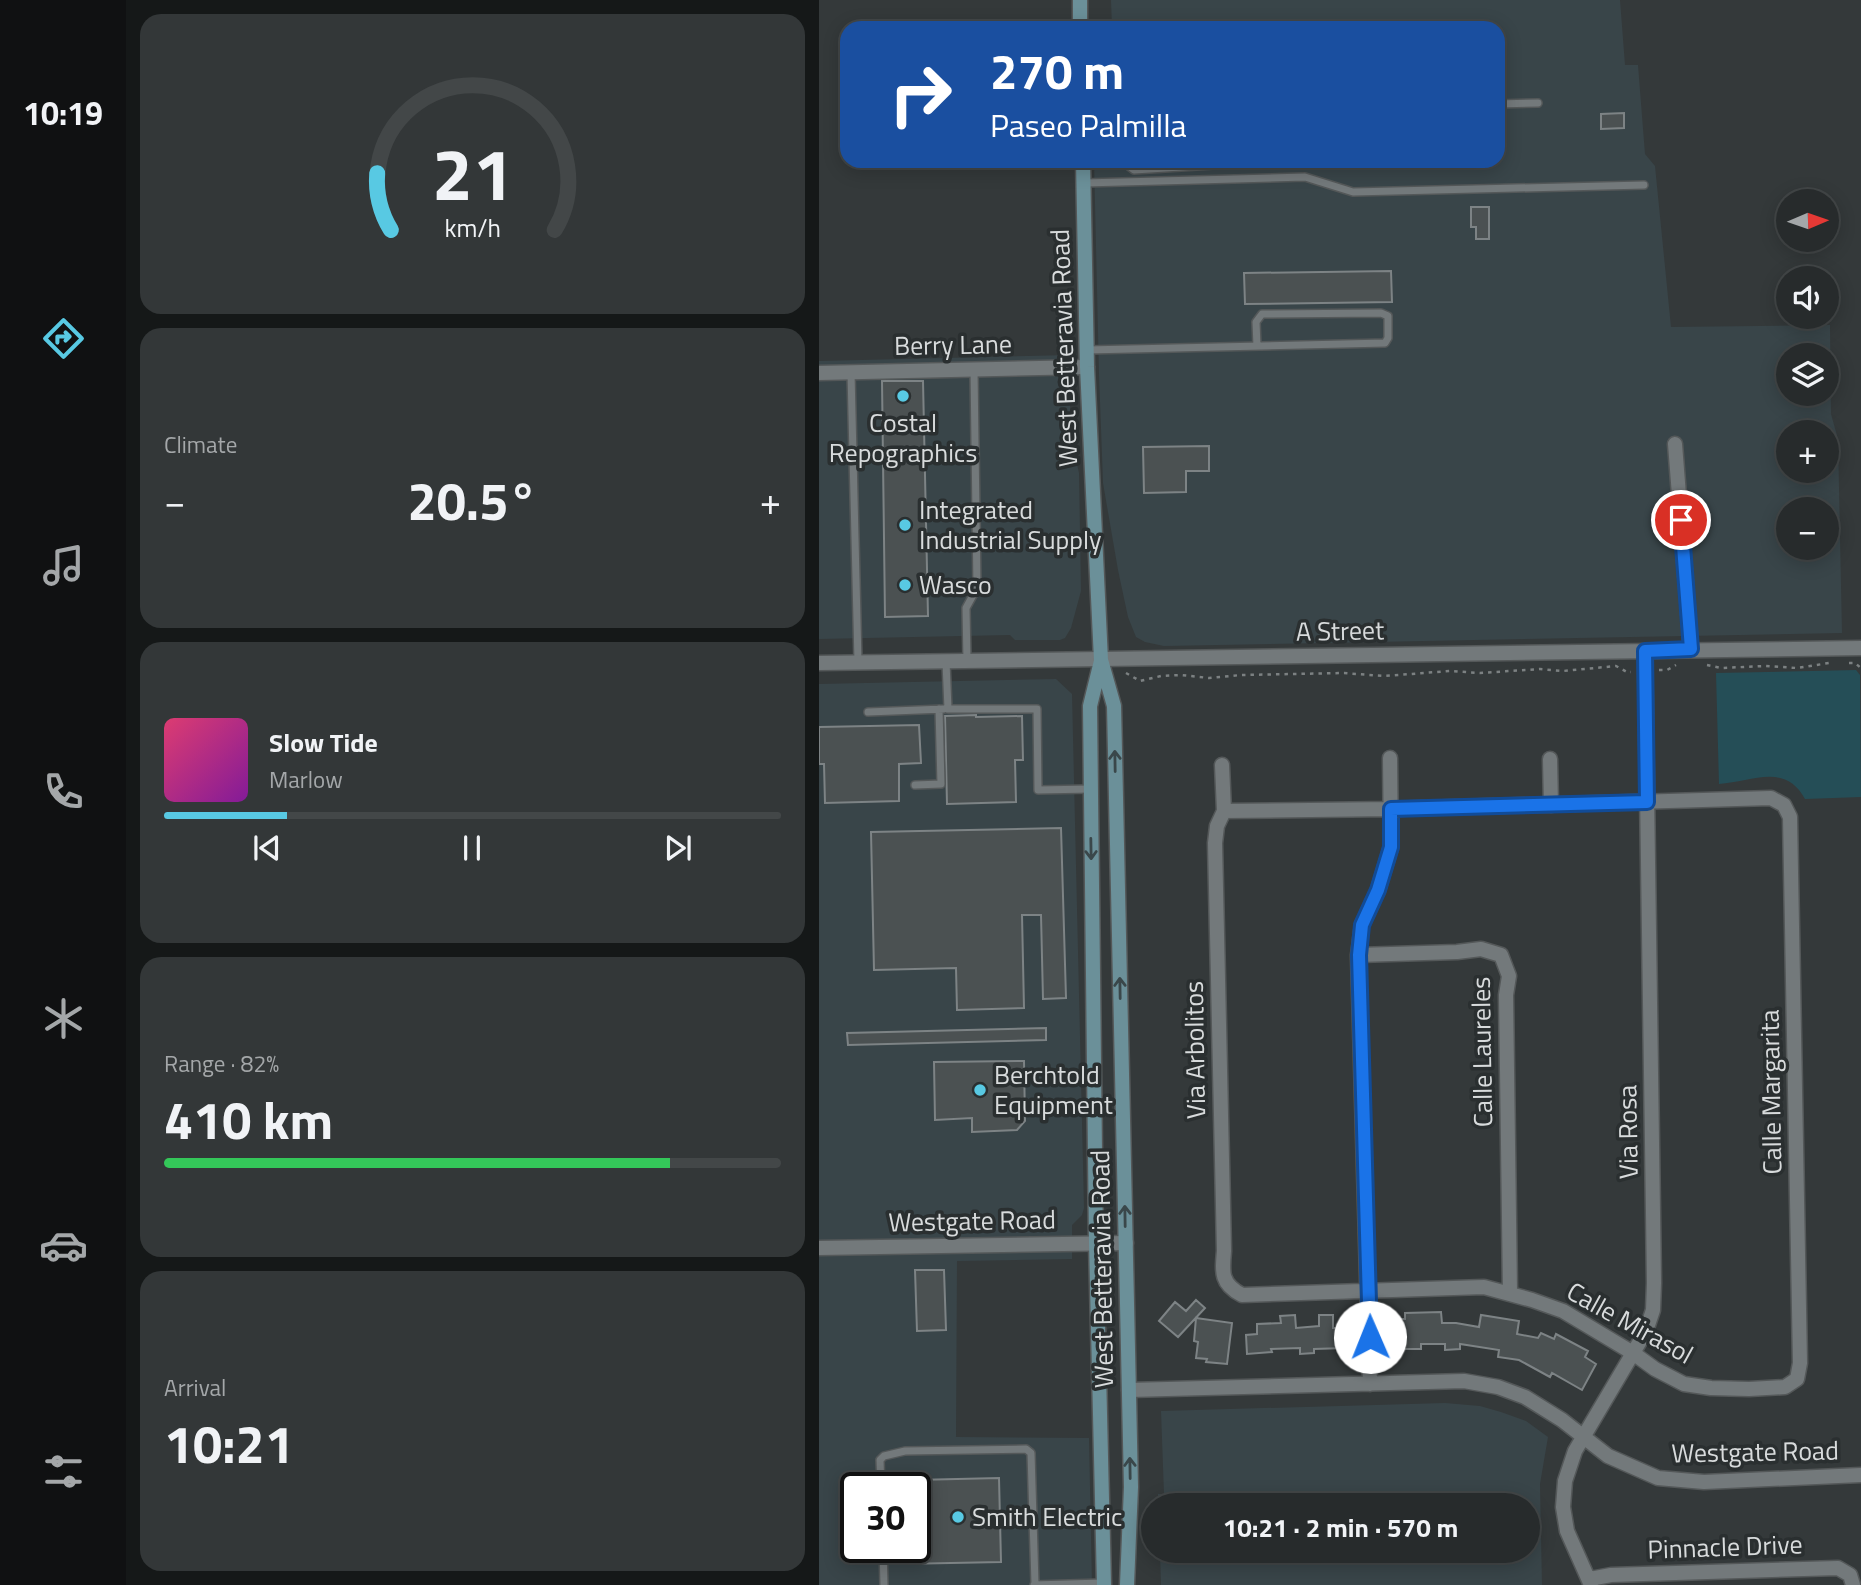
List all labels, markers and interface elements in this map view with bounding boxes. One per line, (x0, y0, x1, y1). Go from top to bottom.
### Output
text: 270 m (990, 33, 1124, 108)
icon: right (875, 49, 966, 140)
text: 10:19 (23, 89, 103, 137)
text: Paseo Palmilla (990, 101, 1187, 149)
text: 21 (432, 118, 513, 228)
north arrow (1776, 189, 1839, 252)
map controls (1776, 189, 1839, 560)
text: km/h (444, 209, 501, 247)
street label: West Betteravia Road (1040, 228, 1087, 468)
button: sound (1776, 266, 1839, 329)
icon: directions (39, 314, 88, 363)
street label: Berry Lane (894, 324, 1012, 365)
button: layers (1776, 343, 1839, 406)
marker: Costal Repographics (895, 388, 911, 404)
place label: Costal Repographics (829, 403, 977, 472)
button: + (1776, 420, 1839, 483)
text: Climate (164, 427, 237, 462)
text: 20.5° (408, 461, 537, 540)
text: − (164, 472, 185, 530)
text: + (760, 472, 781, 530)
place label: Integrated Industrial Supply (919, 490, 1101, 559)
pin (1651, 490, 1711, 550)
button: − (1776, 497, 1839, 560)
icon: arrive (1662, 501, 1700, 539)
marker: Integrated Industrial Supply (897, 517, 913, 533)
icon: music (39, 541, 88, 590)
place label: Wasco (919, 565, 992, 604)
marker: Wasco (897, 577, 913, 593)
street label: A Street (1296, 610, 1384, 651)
text: Slow Tide (269, 723, 378, 762)
one-way arrow (1108, 750, 1122, 773)
text: Marlow (269, 762, 343, 797)
icon: phone (39, 767, 88, 816)
icon: previous (248, 829, 286, 867)
icon: pause (453, 829, 491, 867)
icon: next (659, 829, 697, 867)
one-way arrow (1085, 838, 1098, 861)
street label: Calle Laureles (1461, 976, 1502, 1128)
one-way arrow (1113, 977, 1127, 1000)
street label: Via Arbolitos (1174, 981, 1215, 1119)
icon: climate (39, 994, 88, 1043)
street label: Calle Margarita (1750, 1009, 1791, 1175)
text: Range · 82% (164, 1046, 279, 1081)
place label: Berchtold Equipment (994, 1055, 1113, 1124)
text: 410 km (164, 1080, 333, 1159)
marker: Berchtold Equipment (972, 1082, 988, 1098)
street label: Via Rosa (1607, 1085, 1648, 1179)
street label: West Betteravia Road (1080, 1150, 1123, 1388)
street label: Westgate Road (888, 1200, 1056, 1241)
one-way arrow (1118, 1205, 1132, 1228)
icon: car (39, 1221, 88, 1270)
street label: Calle Mirasol (1560, 1272, 1701, 1373)
position arrow (1333, 1300, 1407, 1374)
text: Arrival (164, 1370, 226, 1405)
text: 10:21 (164, 1404, 294, 1483)
street label: Westgate Road (1671, 1431, 1839, 1472)
icon: filters (39, 1447, 88, 1496)
one-way arrow (1124, 1457, 1137, 1480)
speed limit sign: 30 (840, 1472, 931, 1563)
place label: Smith Electric (972, 1497, 1122, 1536)
text: 10:21 · 2 min · 570 m (1223, 1508, 1458, 1547)
marker: Smith Electric (950, 1509, 966, 1525)
street label: Pinnacle Drive (1647, 1524, 1803, 1569)

